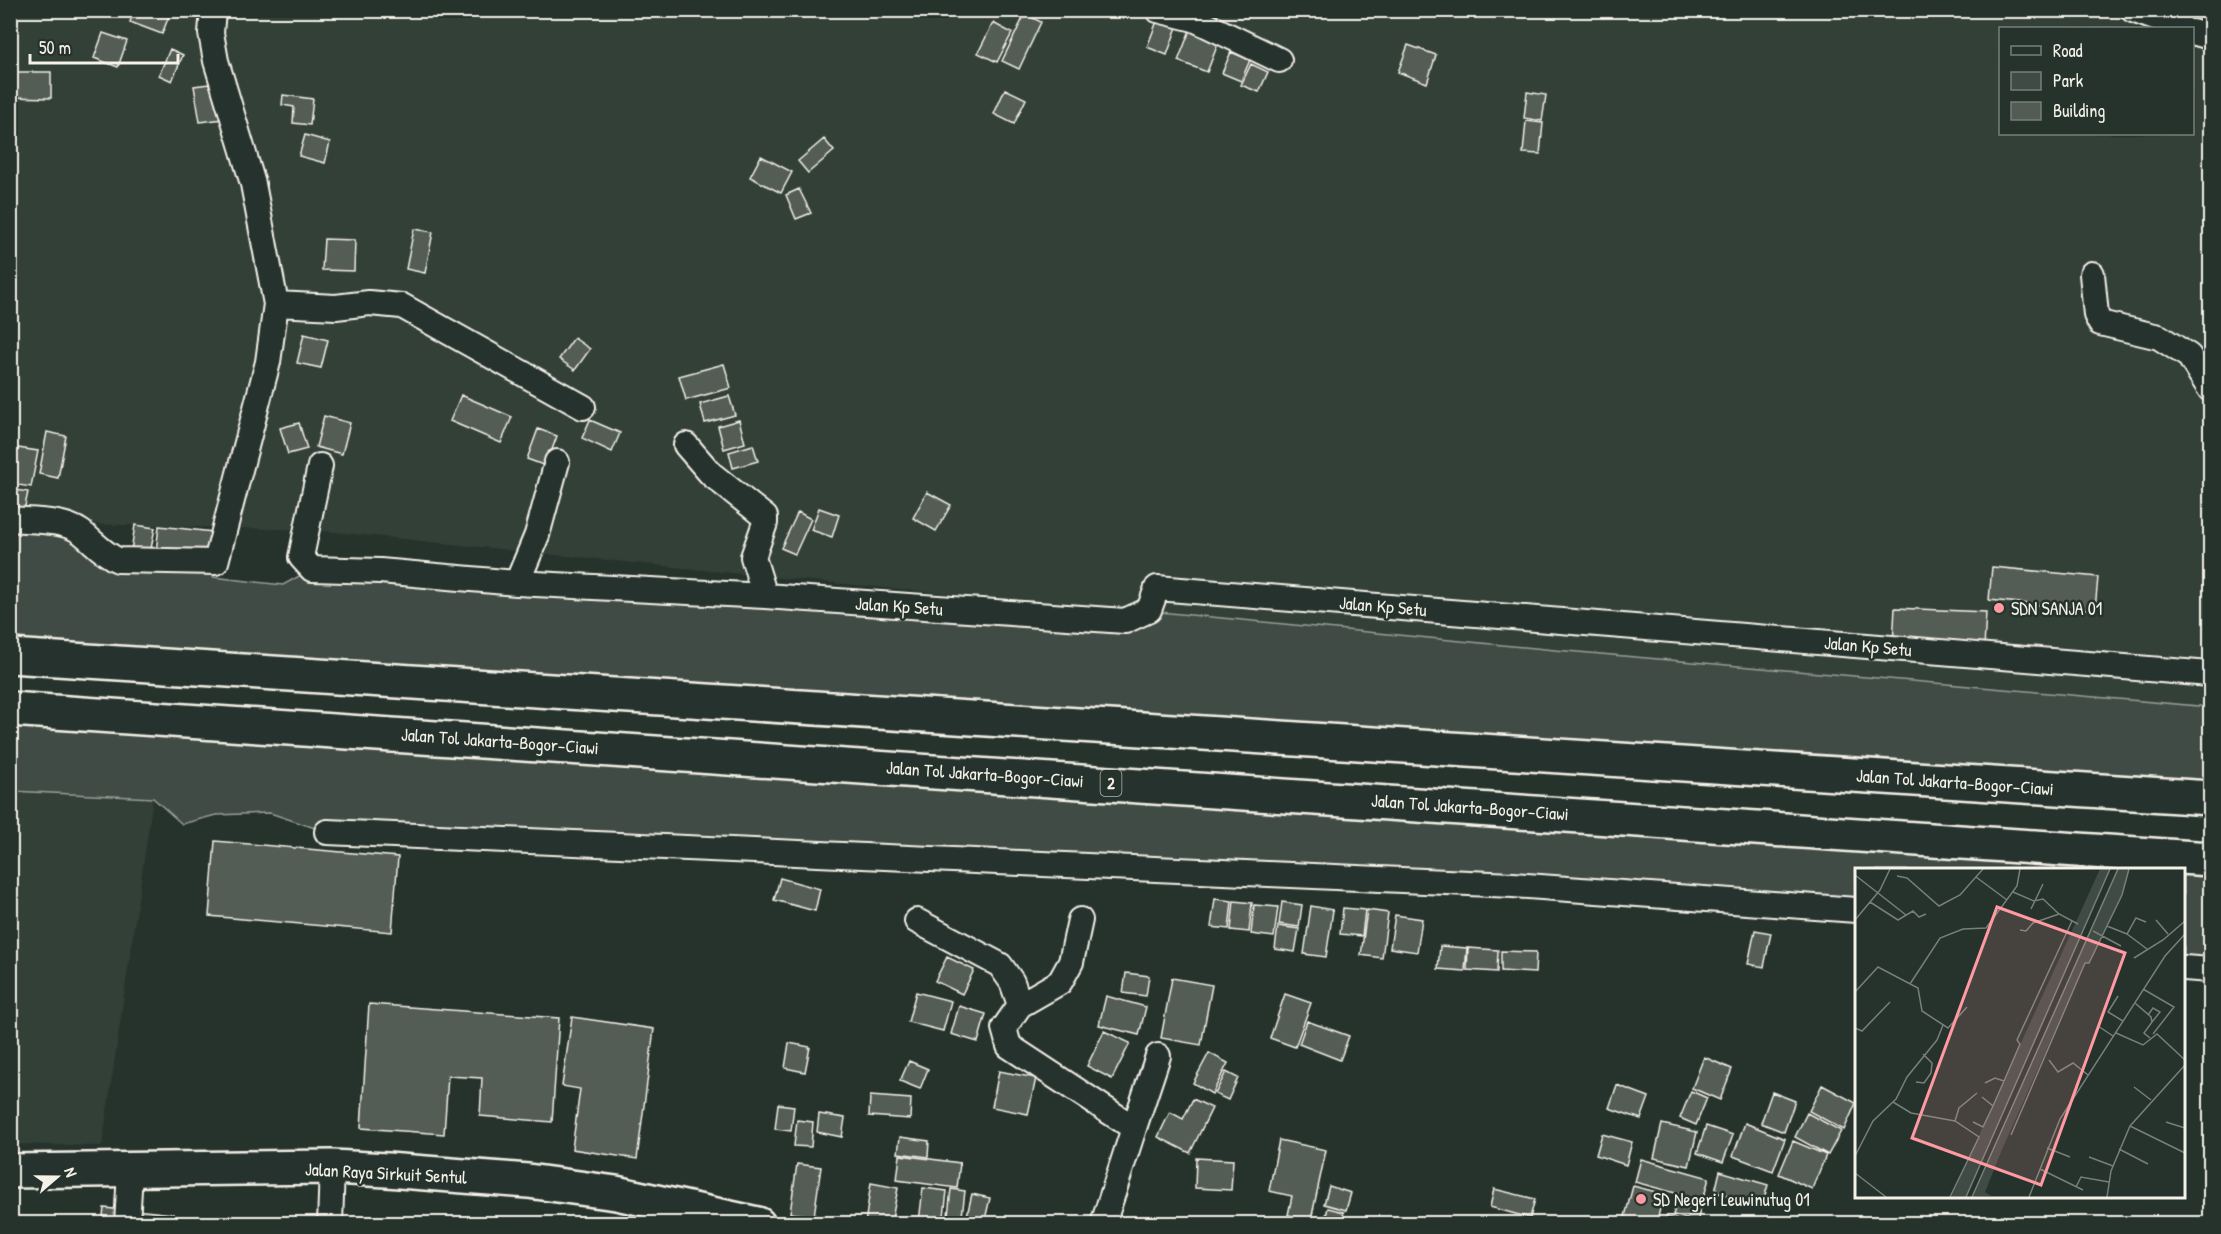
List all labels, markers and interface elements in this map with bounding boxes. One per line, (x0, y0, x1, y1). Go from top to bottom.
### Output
scale bar (30, 27, 178, 65)
legend (1999, 27, 2194, 135)
text: 50 m (39, 35, 71, 60)
text: Road (2053, 38, 2083, 63)
text: Park (2053, 68, 2084, 93)
text: Building (2053, 98, 2105, 123)
street label: Jalan Kp Setu (854, 590, 944, 622)
street label: Jalan Kp Setu (1338, 590, 1428, 622)
place label: SDN SANJA 01 (2011, 596, 2102, 621)
marker: SDN SANJA 01 (1992, 601, 2006, 615)
street label: Jalan Kp Setu (1823, 630, 1913, 662)
street label: Jalan Tol Jakarta–Bogor–Ciawi (400, 722, 600, 760)
street label: Jalan Tol Jakarta–Bogor–Ciawi (885, 755, 1085, 793)
street label: Jalan Tol Jakarta–Bogor–Ciawi (1855, 763, 2055, 801)
road number: 2 (1100, 770, 1122, 796)
street label: Jalan Tol Jakarta–Bogor–Ciawi (1370, 788, 1570, 826)
inset map (1855, 868, 2185, 1198)
north arrow (27, 1147, 87, 1207)
street label: Jalan Raya Sirkuit Sentul (305, 1156, 468, 1190)
text: N (59, 1164, 83, 1180)
place label: SD Negeri Leuwinutug 01 (1653, 1187, 1810, 1212)
marker: SD Negeri Leuwinutug 01 (1634, 1192, 1648, 1206)

